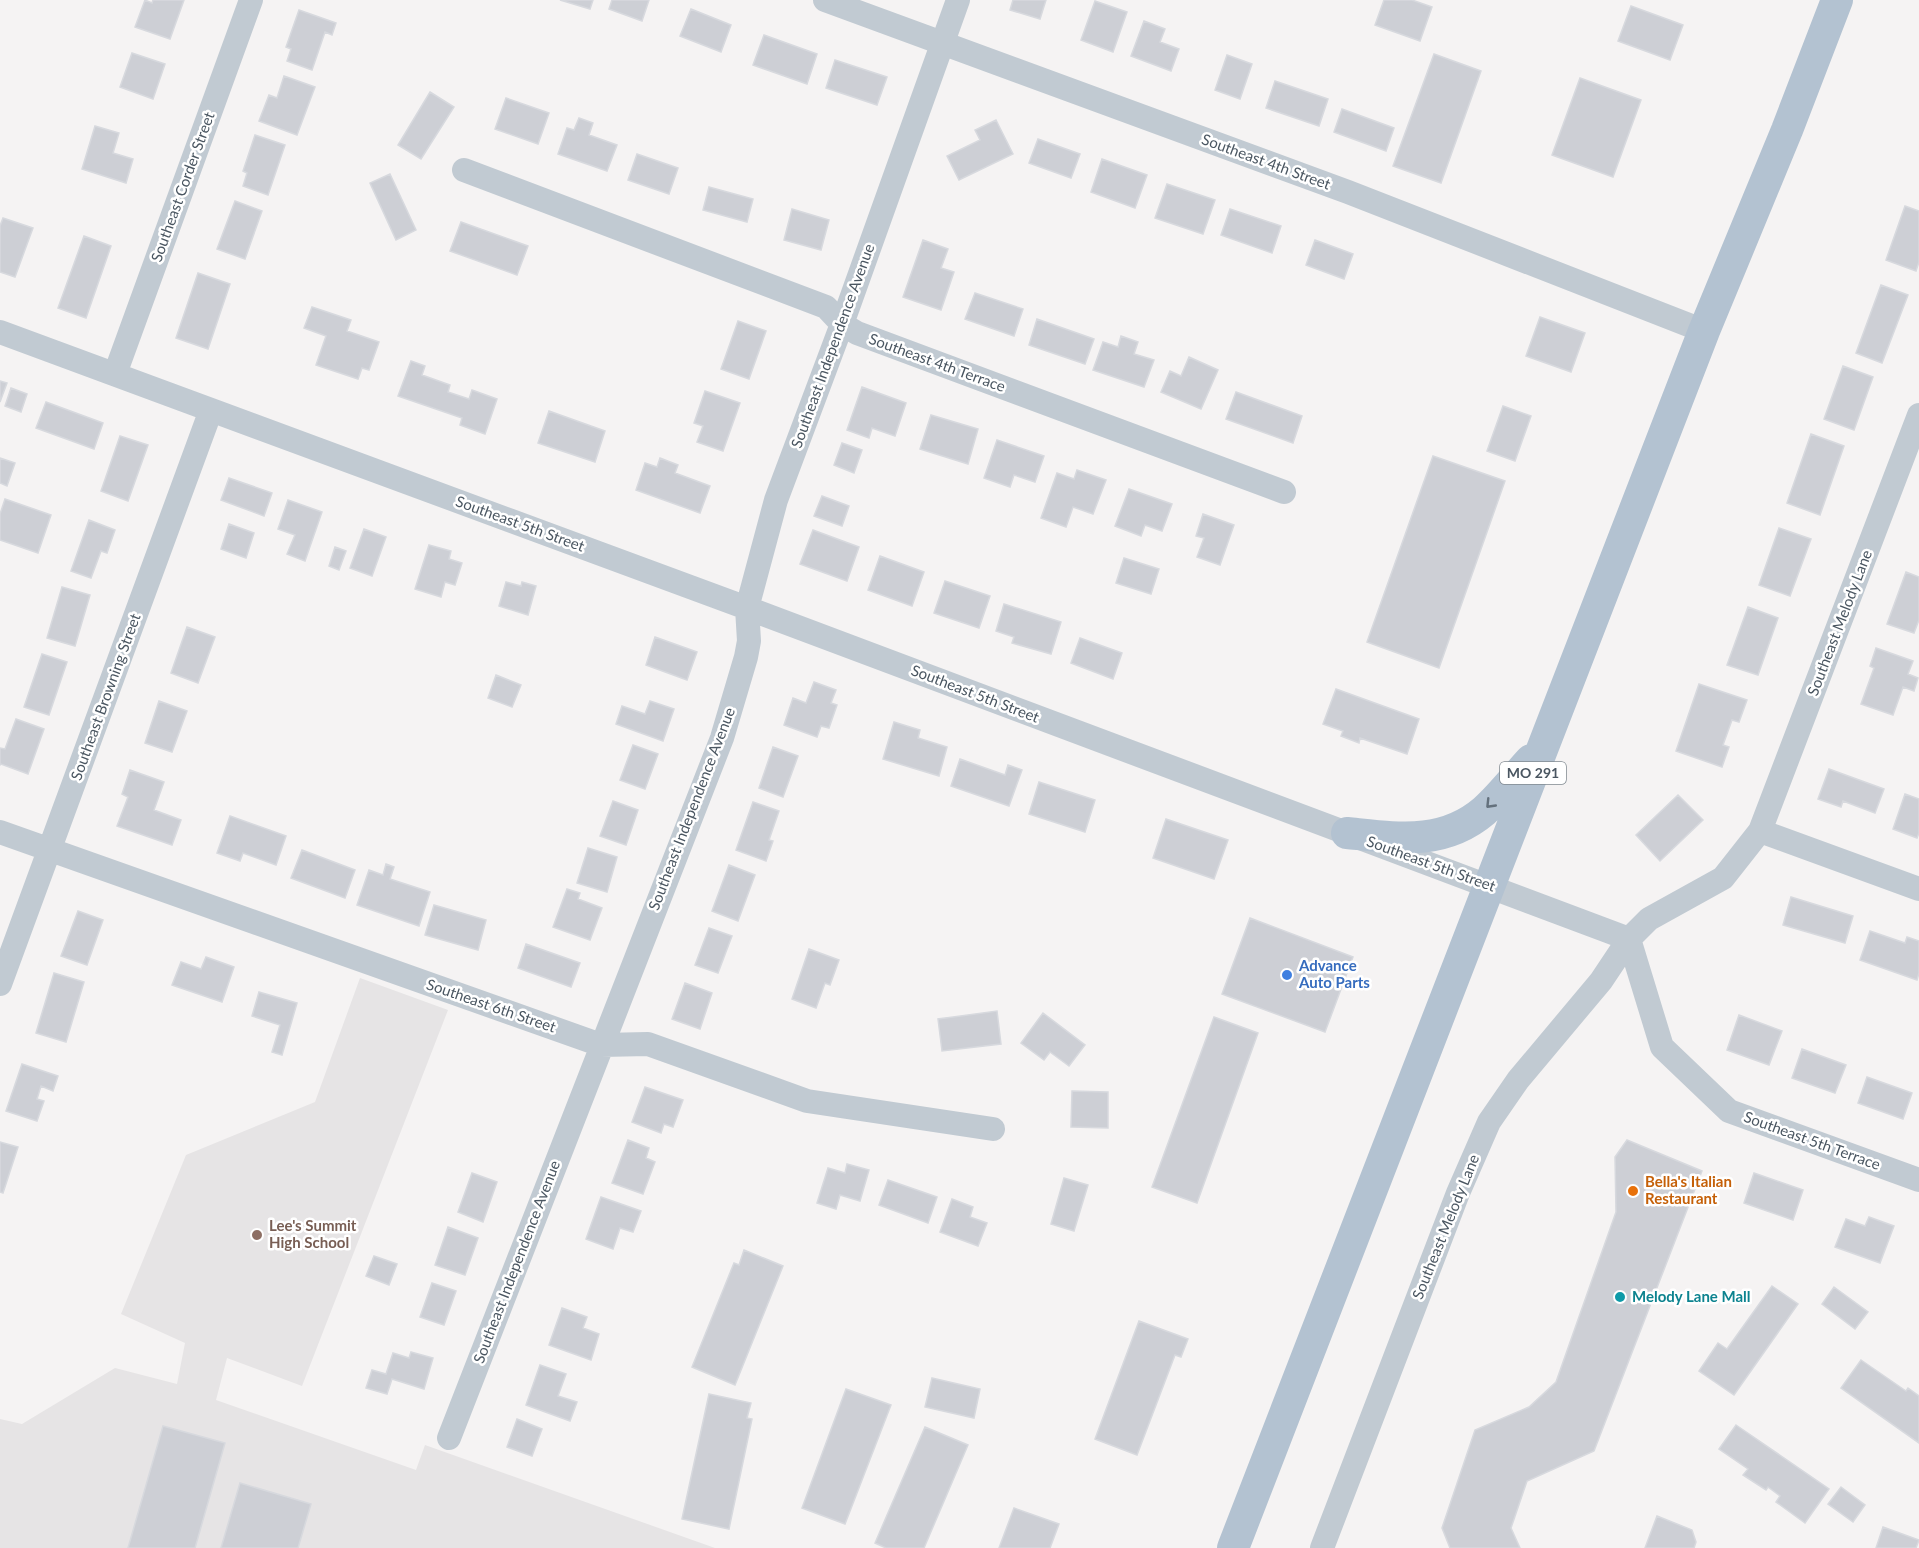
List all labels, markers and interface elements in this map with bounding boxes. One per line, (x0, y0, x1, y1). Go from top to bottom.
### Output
street label: Southeast Corder Street (147, 109, 218, 264)
street label: Southeast 4th Street (1200, 129, 1334, 193)
street label: Southeast Independence Avenue (787, 241, 877, 450)
street label: Southeast 4th Terrace (867, 329, 1008, 395)
street label: Southeast 5th Street (454, 491, 588, 555)
street label: Southeast Melody Lane (1803, 547, 1875, 698)
street label: Southeast Browning Street (66, 610, 144, 782)
street label: Southeast 5th Street (909, 660, 1042, 726)
street label: Southeast Independence Avenue (644, 705, 738, 913)
road number: MO 291 (1500, 762, 1566, 784)
one-way arrow (1487, 797, 1498, 808)
street label: Southeast 5th Street (1365, 831, 1499, 895)
place label: Advance Auto Parts (1298, 956, 1370, 991)
marker: Advance Auto Parts (1280, 968, 1294, 982)
street label: Southeast 6th Street (424, 974, 559, 1036)
street label: Southeast 5th Terrace (1742, 1107, 1883, 1173)
street label: Southeast Melody Lane (1408, 1152, 1482, 1302)
street label: Southeast Independence Avenue (469, 1158, 563, 1366)
place label: Bella's Italian Restaurant (1645, 1172, 1732, 1207)
marker: Bella's Italian Restaurant (1626, 1184, 1640, 1198)
place label: Lee's Summit High School (269, 1216, 357, 1251)
marker: Lee's Summit High School (250, 1228, 264, 1242)
place label: Melody Lane Mall (1632, 1287, 1751, 1305)
marker: Melody Lane Mall (1613, 1290, 1627, 1304)

